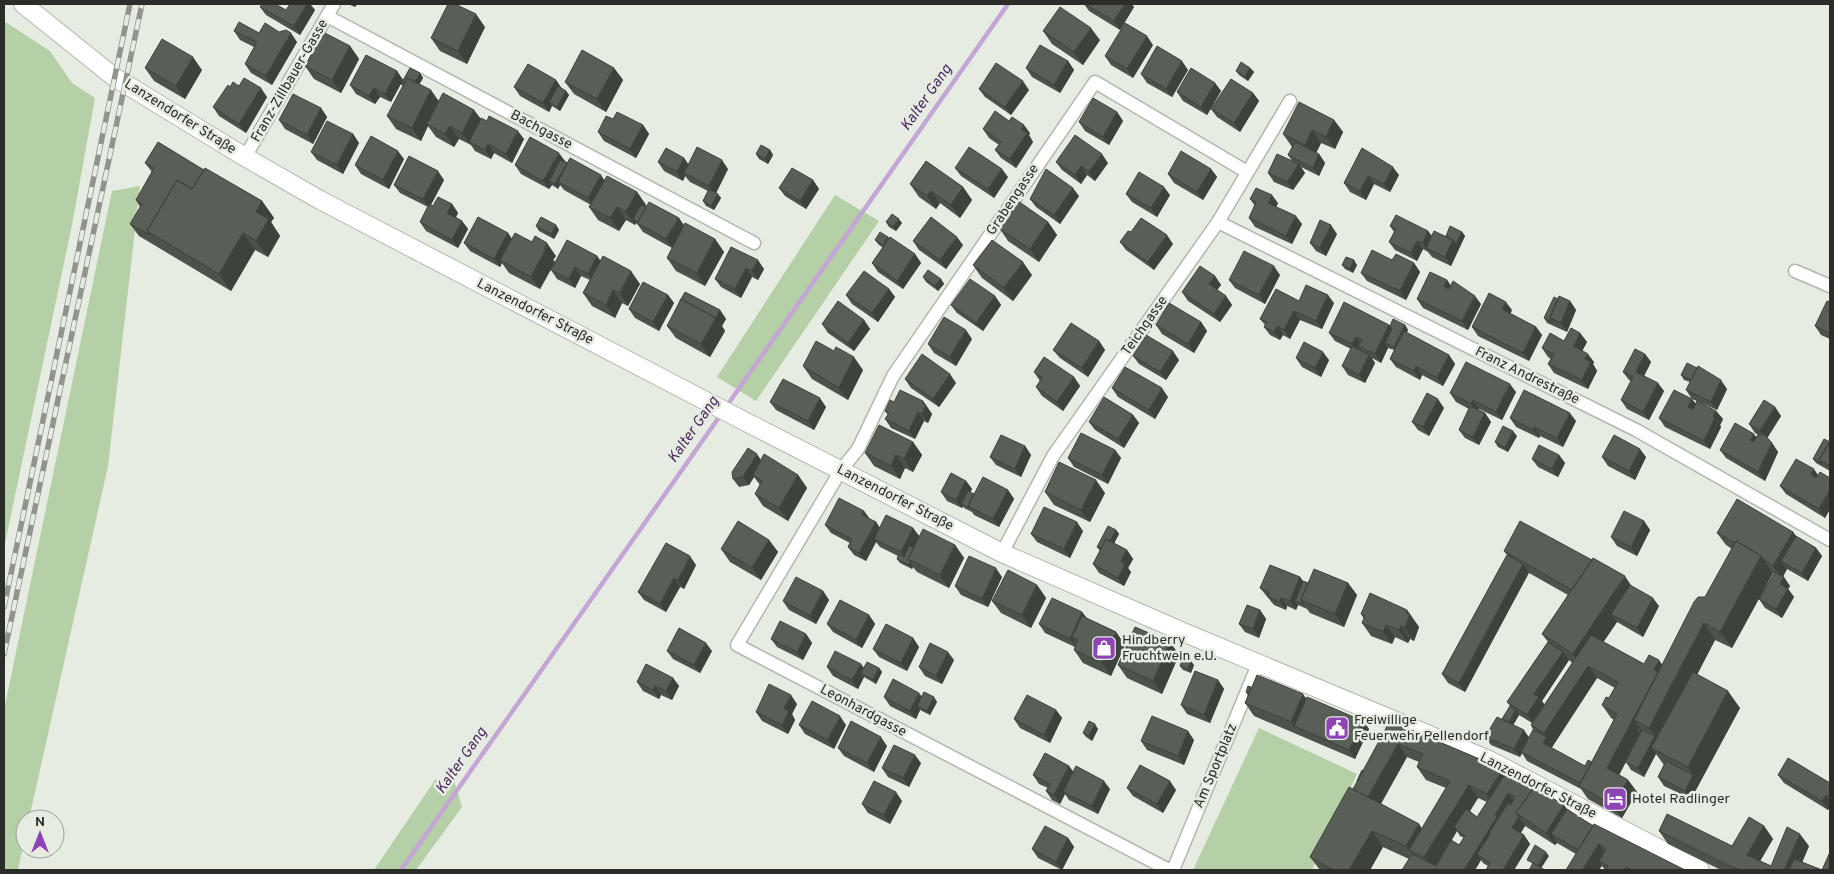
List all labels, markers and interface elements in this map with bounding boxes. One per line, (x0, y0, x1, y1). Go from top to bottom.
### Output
street label: Franz-Zillbauer-Gasse (248, 17, 332, 145)
water label: Kalter Gang (897, 60, 957, 135)
street label: Lanzendorfer Straße (121, 76, 239, 158)
street label: Bachgasse (507, 107, 575, 153)
street label: Grabengasse (983, 161, 1043, 239)
street label: Lanzendorfer Straße (474, 275, 596, 349)
street label: Teichgasse (1118, 293, 1172, 359)
street label: Franz Andrestraße (1472, 343, 1582, 409)
water label: Kalter Gang (664, 392, 724, 467)
street label: Lanzendorfer Straße (834, 461, 956, 535)
place label: Hindberry Fruchtwein e.U. (1122, 632, 1217, 665)
shop icon: Hindberry Fruchtwein e.U. (1091, 635, 1117, 661)
street label: Leonhardgasse (817, 681, 909, 741)
place label: Freiwillige Feuerwehr Pellendorf (1354, 712, 1489, 745)
public building icon: Freiwillige Feuerwehr Pellendorf (1324, 715, 1350, 741)
street label: Am Sportplatz (1191, 721, 1241, 811)
water label: Kalter Gang (432, 723, 492, 798)
street label: Lanzendorfer Straße (1477, 749, 1599, 823)
hotel icon: Hotel Radlinger (1602, 786, 1628, 812)
place label: Hotel Radlinger (1632, 791, 1731, 808)
north arrow (15, 809, 65, 859)
text: N (35, 814, 45, 831)

